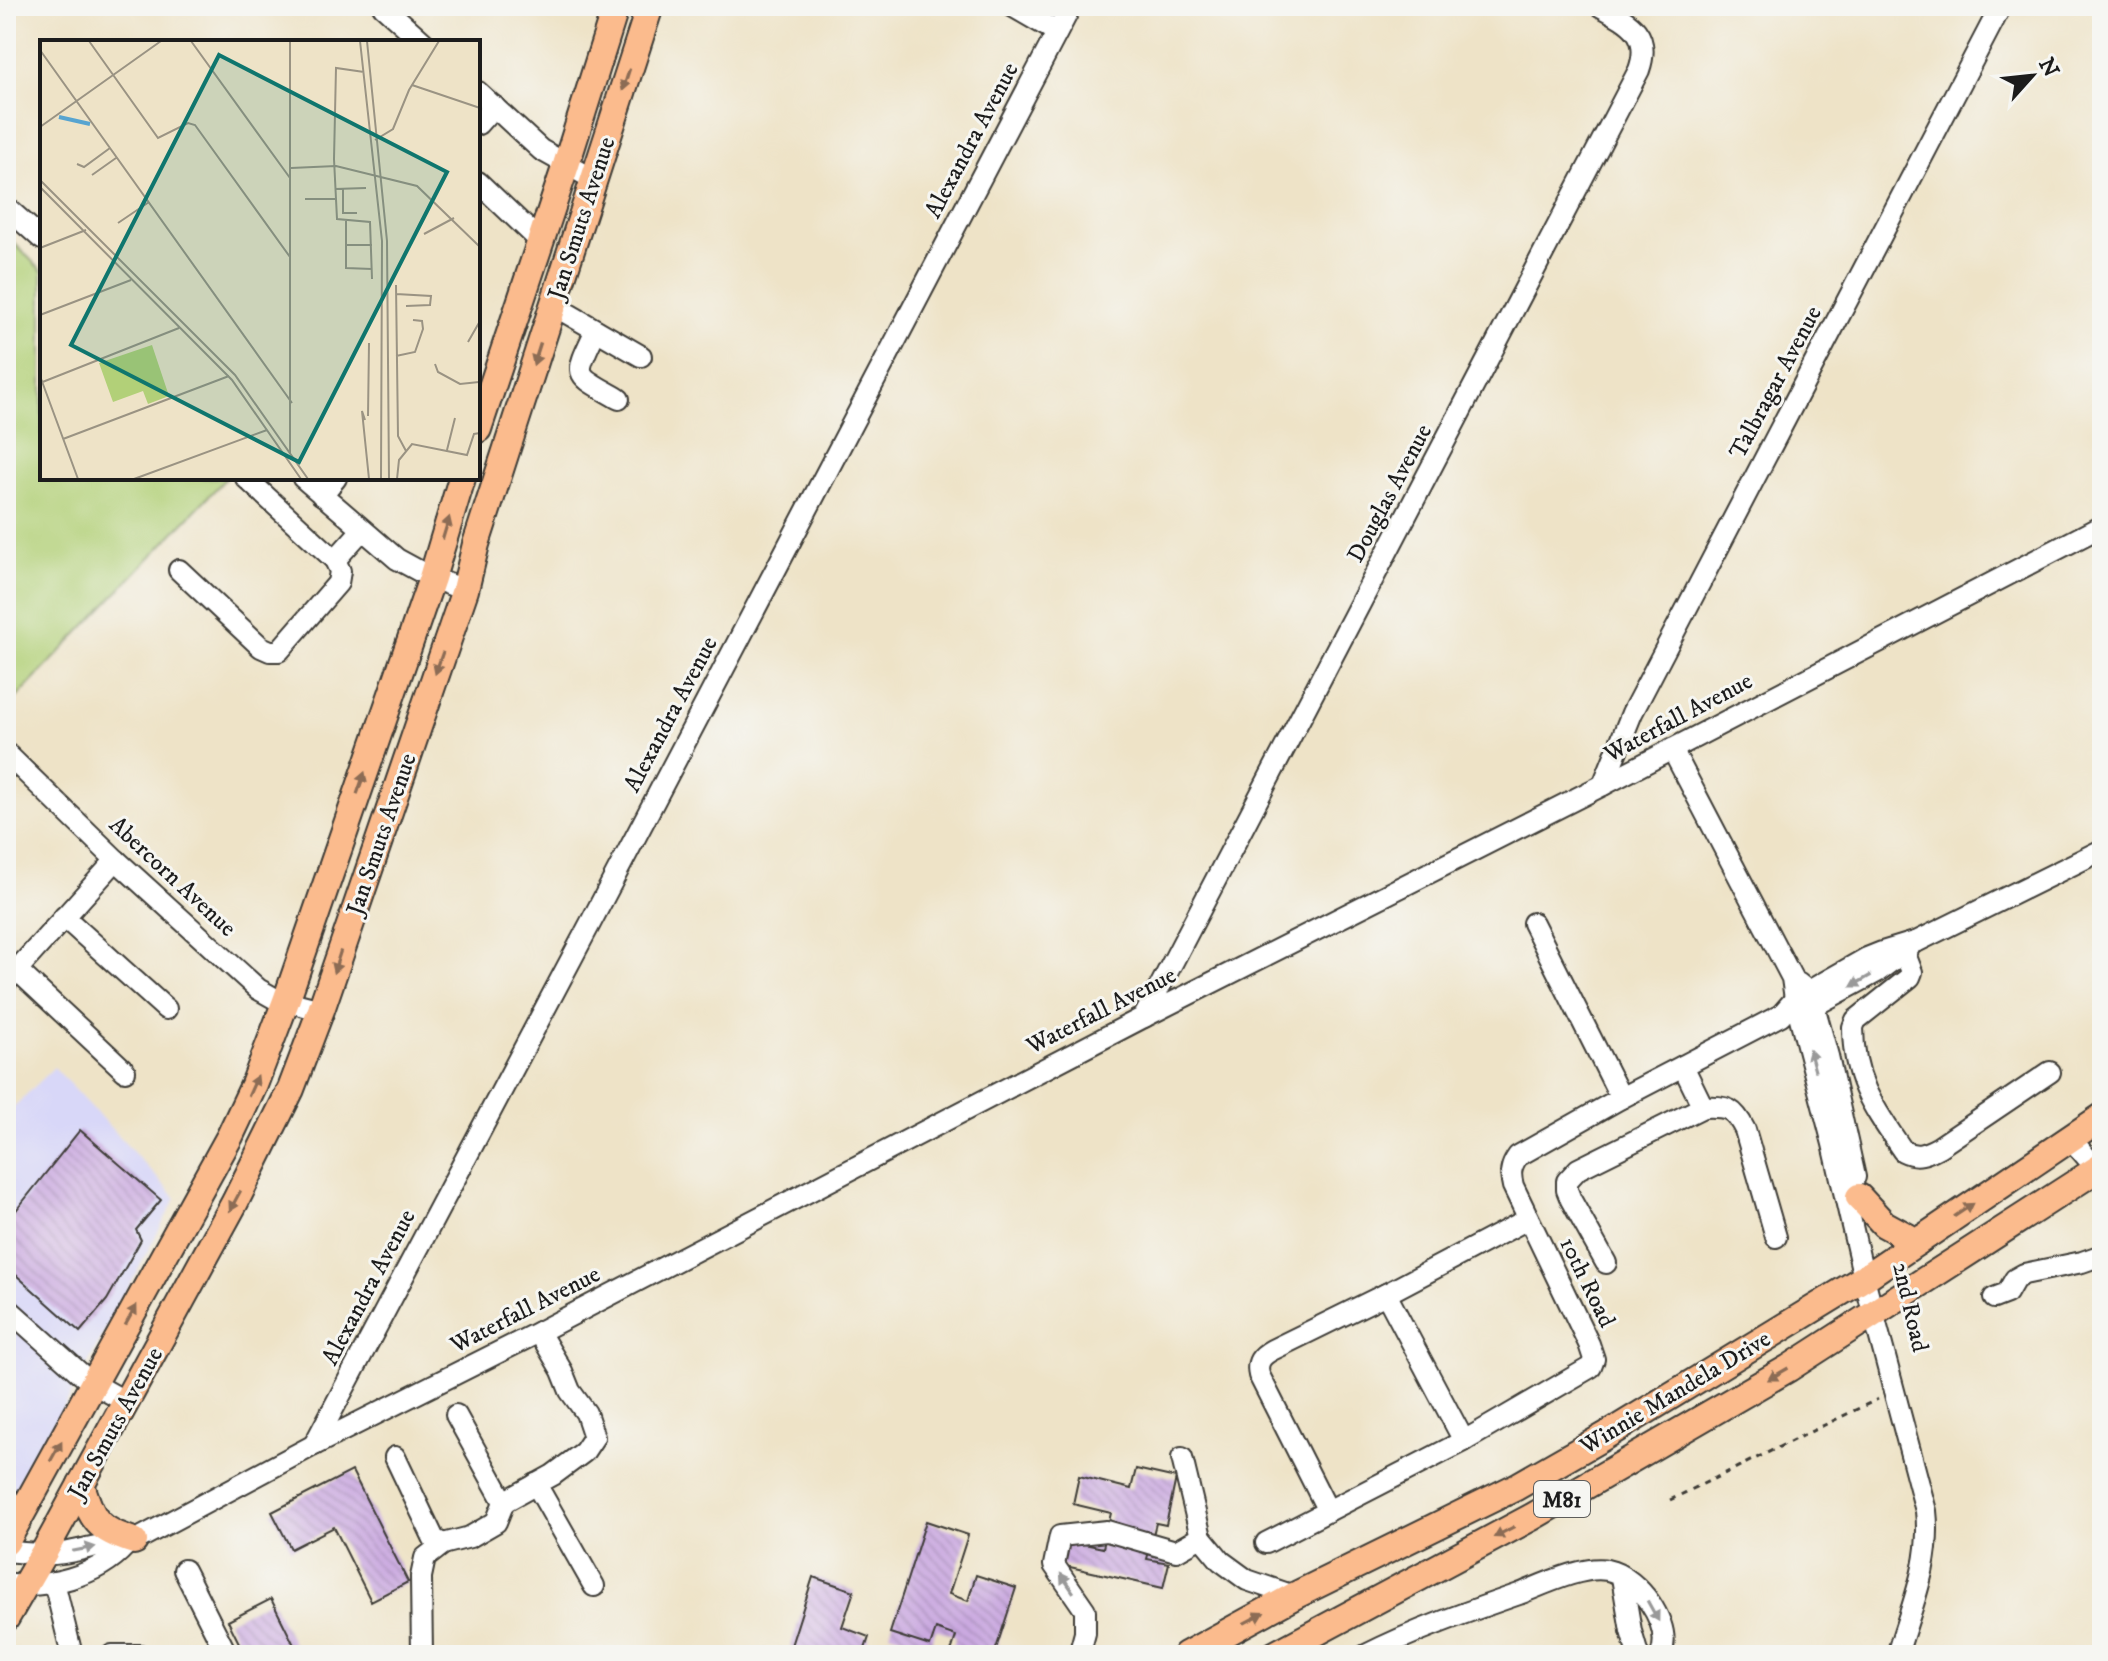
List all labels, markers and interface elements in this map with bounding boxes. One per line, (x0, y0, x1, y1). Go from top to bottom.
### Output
north arrow (1992, 36, 2072, 116)
inset map (40, 40, 480, 480)
text: N (2032, 53, 2065, 82)
street label: Alexandra Avenue (918, 57, 1026, 224)
one-way arrow (619, 68, 631, 92)
street label: Jan Smuts Avenue (541, 133, 622, 305)
street label: Talbragar Avenue (1723, 301, 1829, 464)
one-way arrow (530, 342, 543, 366)
street label: Douglas Avenue (1341, 419, 1439, 568)
one-way arrow (440, 515, 453, 539)
street label: Alexandra Avenue (617, 631, 725, 798)
one-way arrow (433, 652, 445, 676)
street label: Waterfall Avenue (1598, 666, 1758, 770)
street label: Jan Smuts Avenue (340, 749, 424, 921)
one-way arrow (356, 771, 368, 795)
street label: Abercorn Avenue (102, 810, 242, 943)
one-way arrow (330, 951, 342, 975)
street label: Waterfall Avenue (1021, 960, 1181, 1062)
one-way arrow (1850, 974, 1872, 988)
one-way arrow (1805, 1048, 1817, 1073)
one-way arrow (246, 1074, 260, 1098)
one-way arrow (228, 1190, 242, 1212)
one-way arrow (1954, 1203, 1975, 1218)
street label: Alexandra Avenue (315, 1204, 423, 1371)
street label: 10th Road (1552, 1232, 1622, 1333)
street label: Waterfall Avenue (445, 1259, 605, 1361)
street label: 2nd Road (1885, 1259, 1935, 1355)
one-way arrow (123, 1304, 137, 1326)
street label: Winnie Mandela Drive (1574, 1324, 1776, 1462)
street label: Jan Smuts Avenue (61, 1342, 170, 1506)
one-way arrow (1767, 1367, 1789, 1381)
one-way arrow (49, 1440, 63, 1462)
road number: M81 (1534, 1481, 1590, 1517)
one-way arrow (1492, 1525, 1515, 1539)
one-way arrow (72, 1542, 97, 1554)
one-way arrow (1060, 1573, 1075, 1594)
one-way arrow (1646, 1600, 1660, 1622)
one-way arrow (1243, 1611, 1266, 1625)

